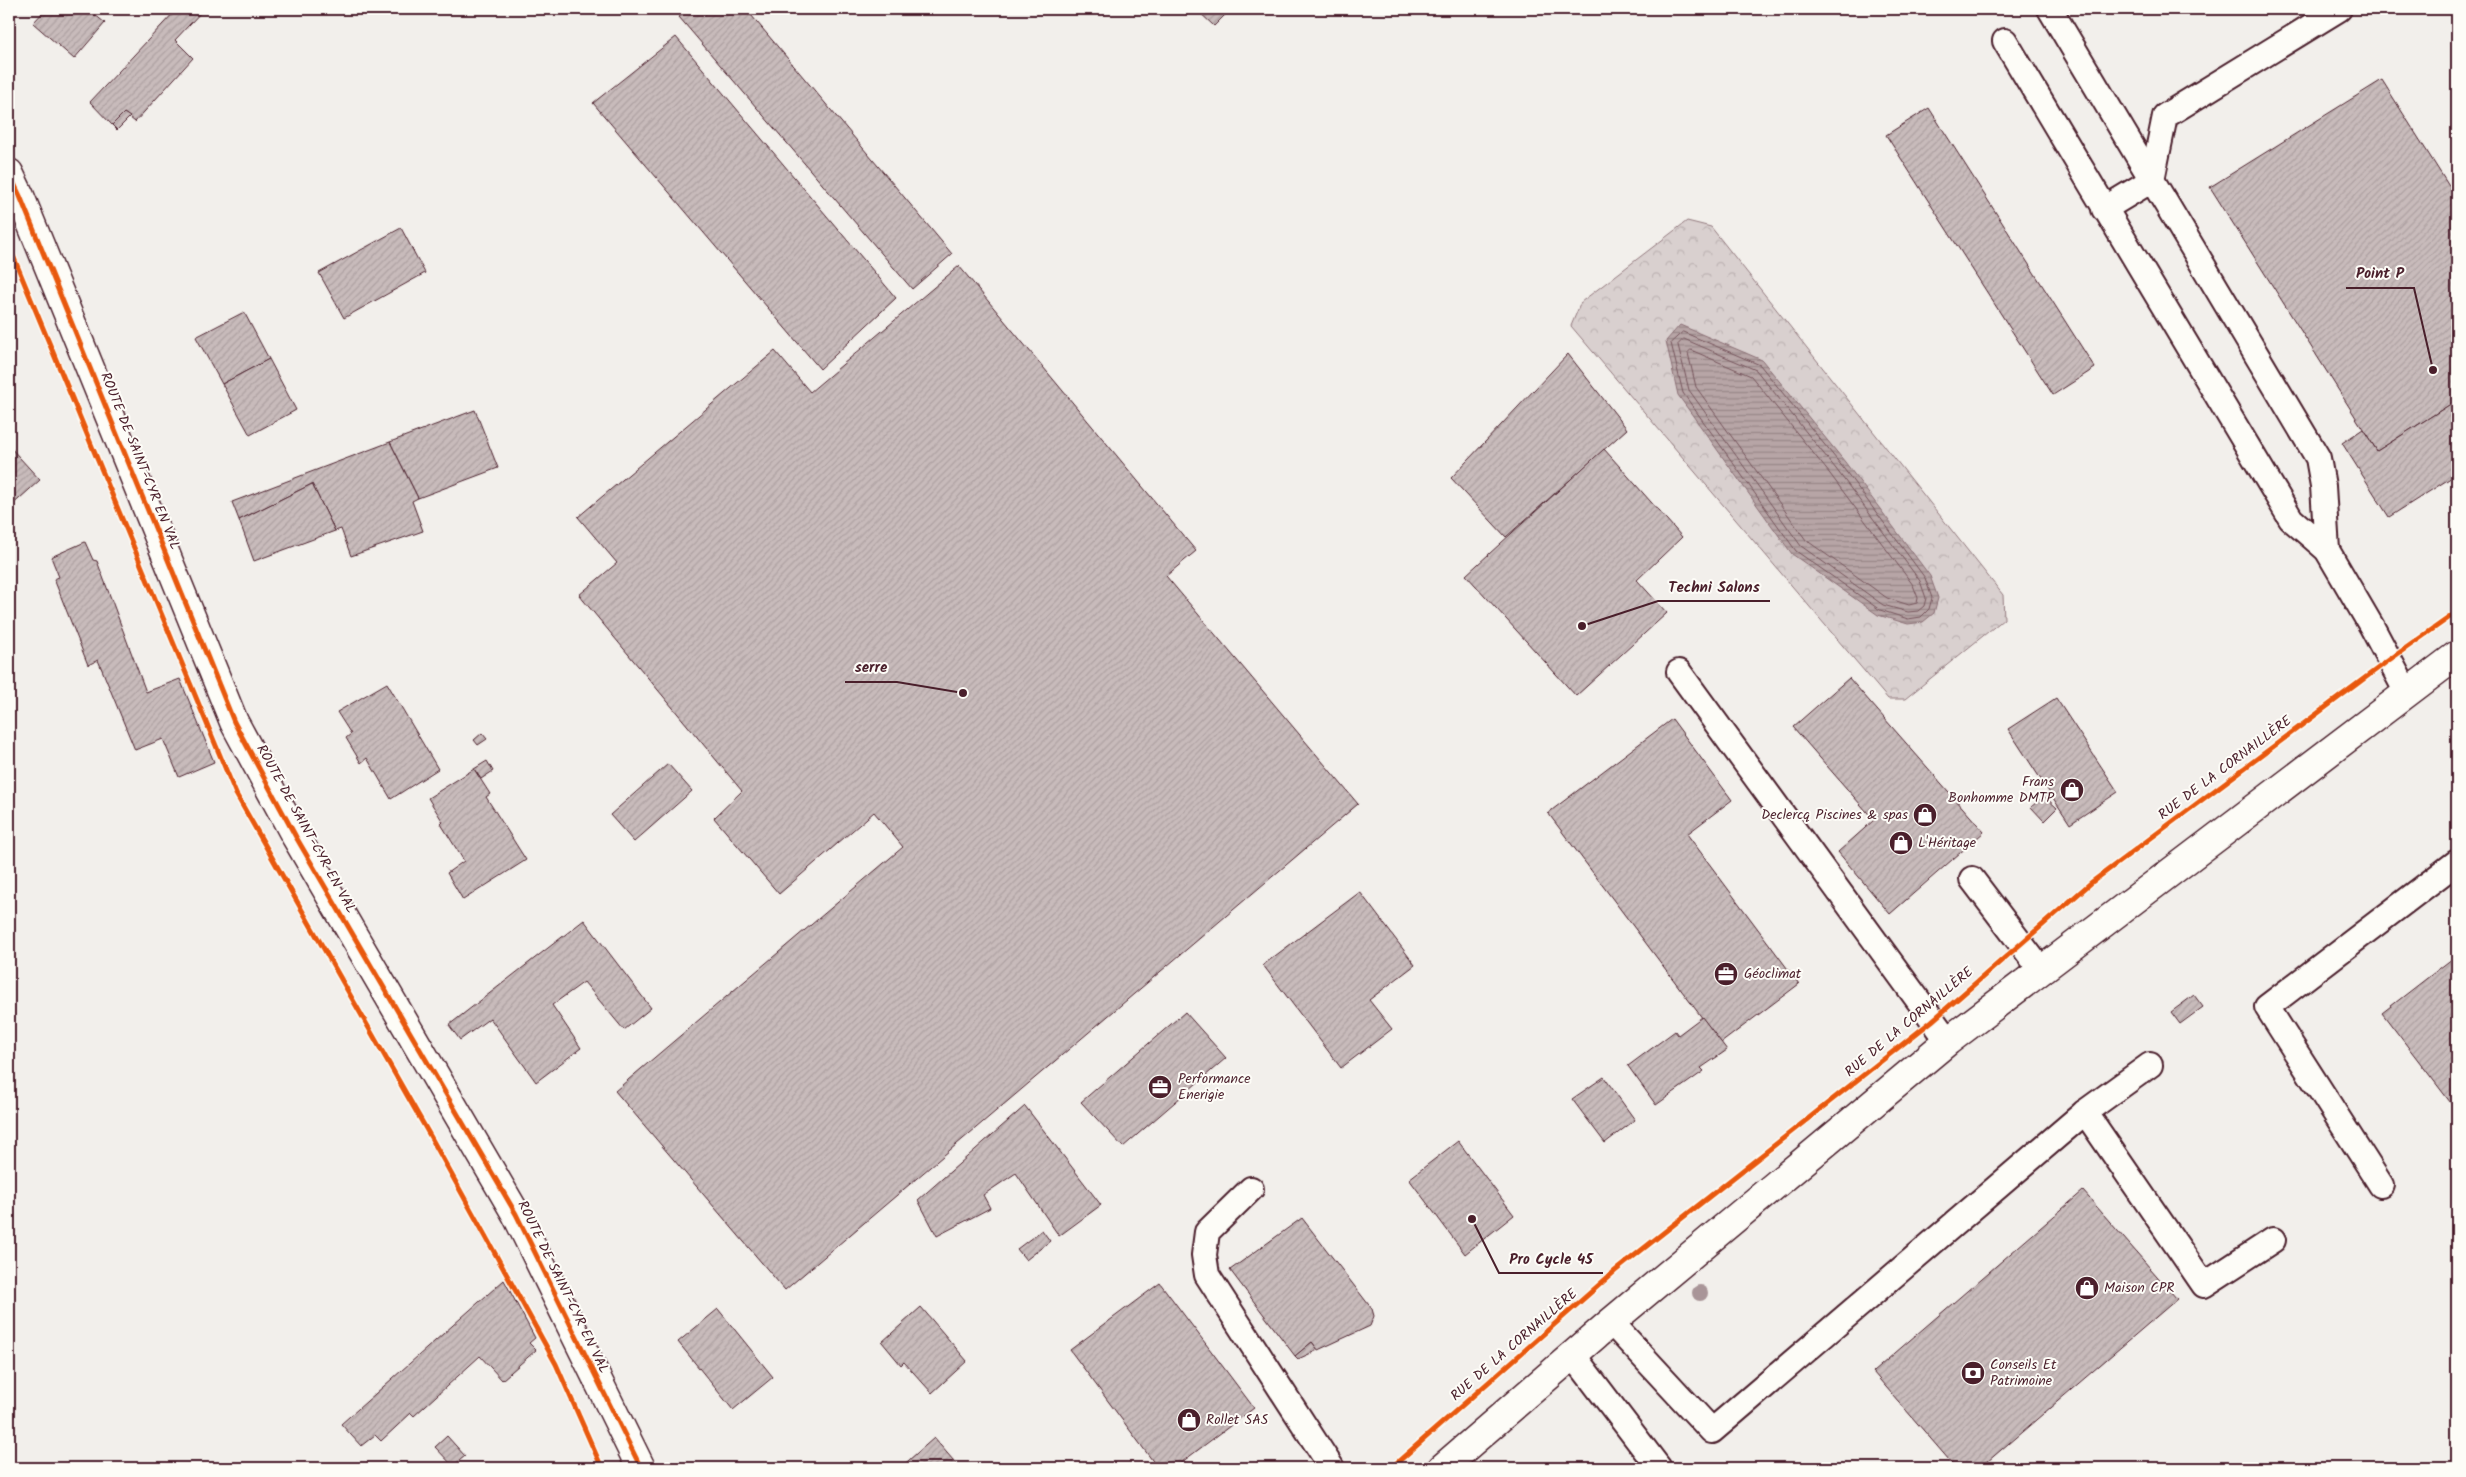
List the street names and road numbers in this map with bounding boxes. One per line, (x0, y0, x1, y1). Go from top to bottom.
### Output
street label: ROUTE DE SAINT-CYR EN VAL (94, 369, 186, 553)
street label: RUE DE LA CORNAILLÈRE (2154, 710, 2297, 826)
street label: ROUTE DE SAINT-CYR EN VAL (250, 741, 362, 917)
street label: RUE DE LA CORNAILLÈRE (1840, 961, 1979, 1083)
street label: ROUTE DE SAINT-CYR EN VAL (511, 1197, 615, 1377)
street label: RUE DE LA CORNAILLÈRE (1446, 1283, 1583, 1407)

